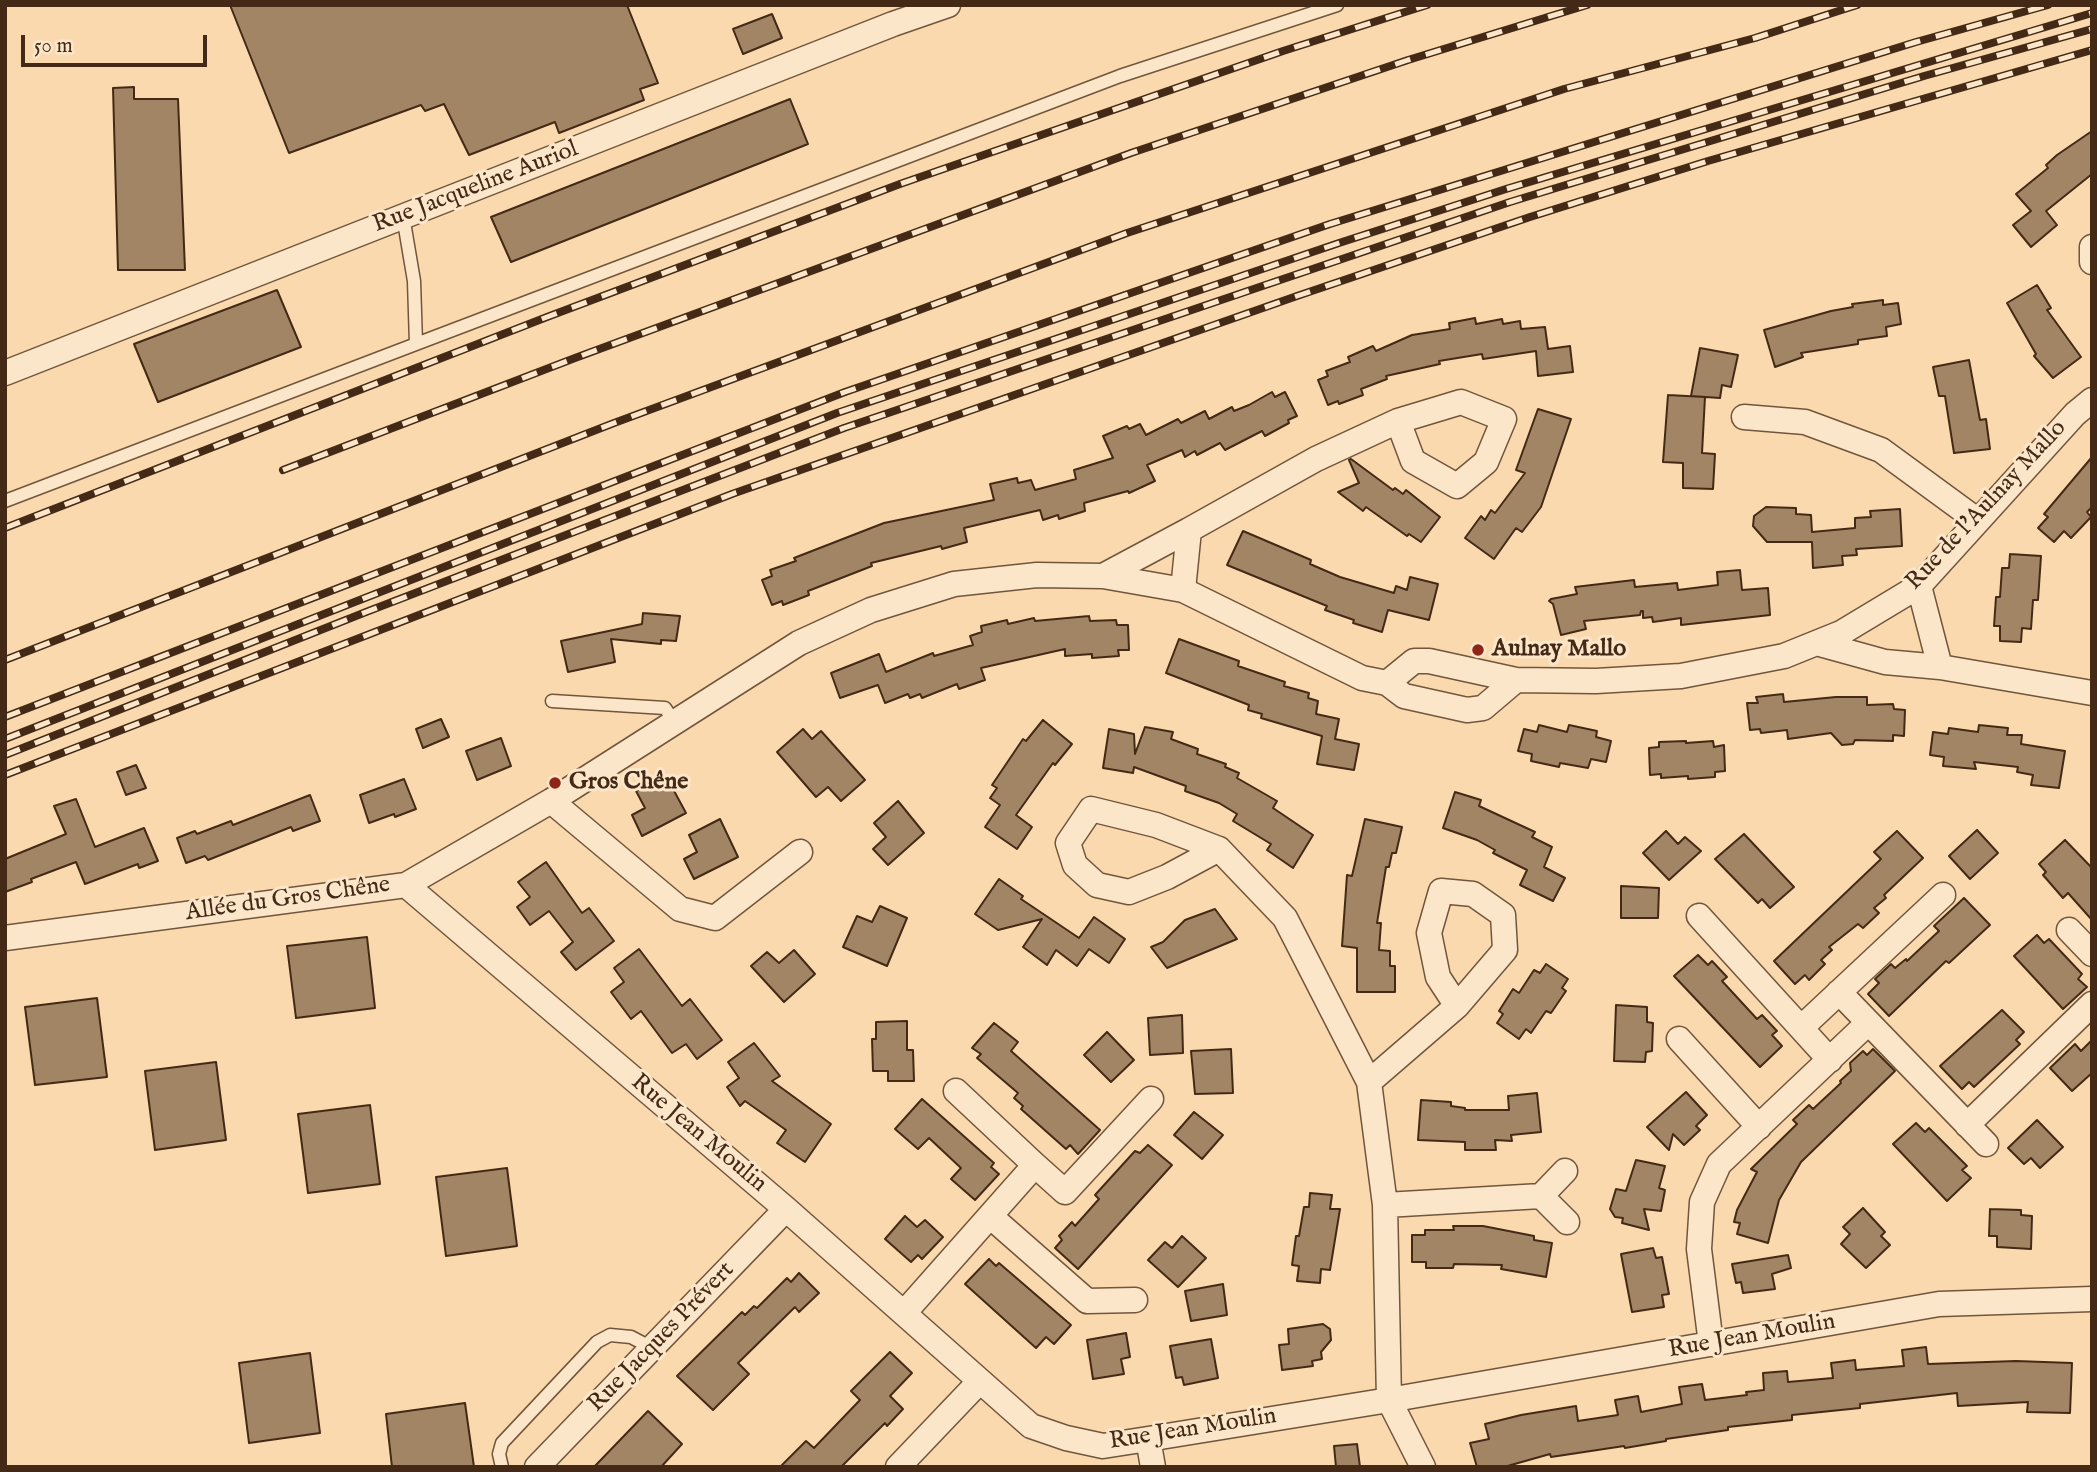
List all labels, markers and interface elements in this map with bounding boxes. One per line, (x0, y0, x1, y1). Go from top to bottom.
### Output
scale bar (24, 21, 210, 65)
text: 50 m (34, 33, 73, 60)
street label: Rue Jacqueline Auriol (369, 136, 583, 240)
street label: Rue de l'Aulnay Mallo (1901, 415, 2073, 597)
place label: Aulnay Mallo (1492, 636, 1626, 664)
marker: Aulnay Mallo (1470, 642, 1486, 658)
place label: Gros Chêne (569, 769, 688, 797)
marker: Gros Chêne (547, 775, 563, 791)
street label: Allée du Gros Chêne (184, 871, 392, 929)
street label: Rue Jean Moulin (624, 1069, 772, 1199)
street label: Rue Jacques Prévert (583, 1257, 741, 1419)
street label: Rue Jean Moulin (1666, 1308, 1838, 1366)
street label: Rue Jean Moulin (1107, 1403, 1279, 1457)

